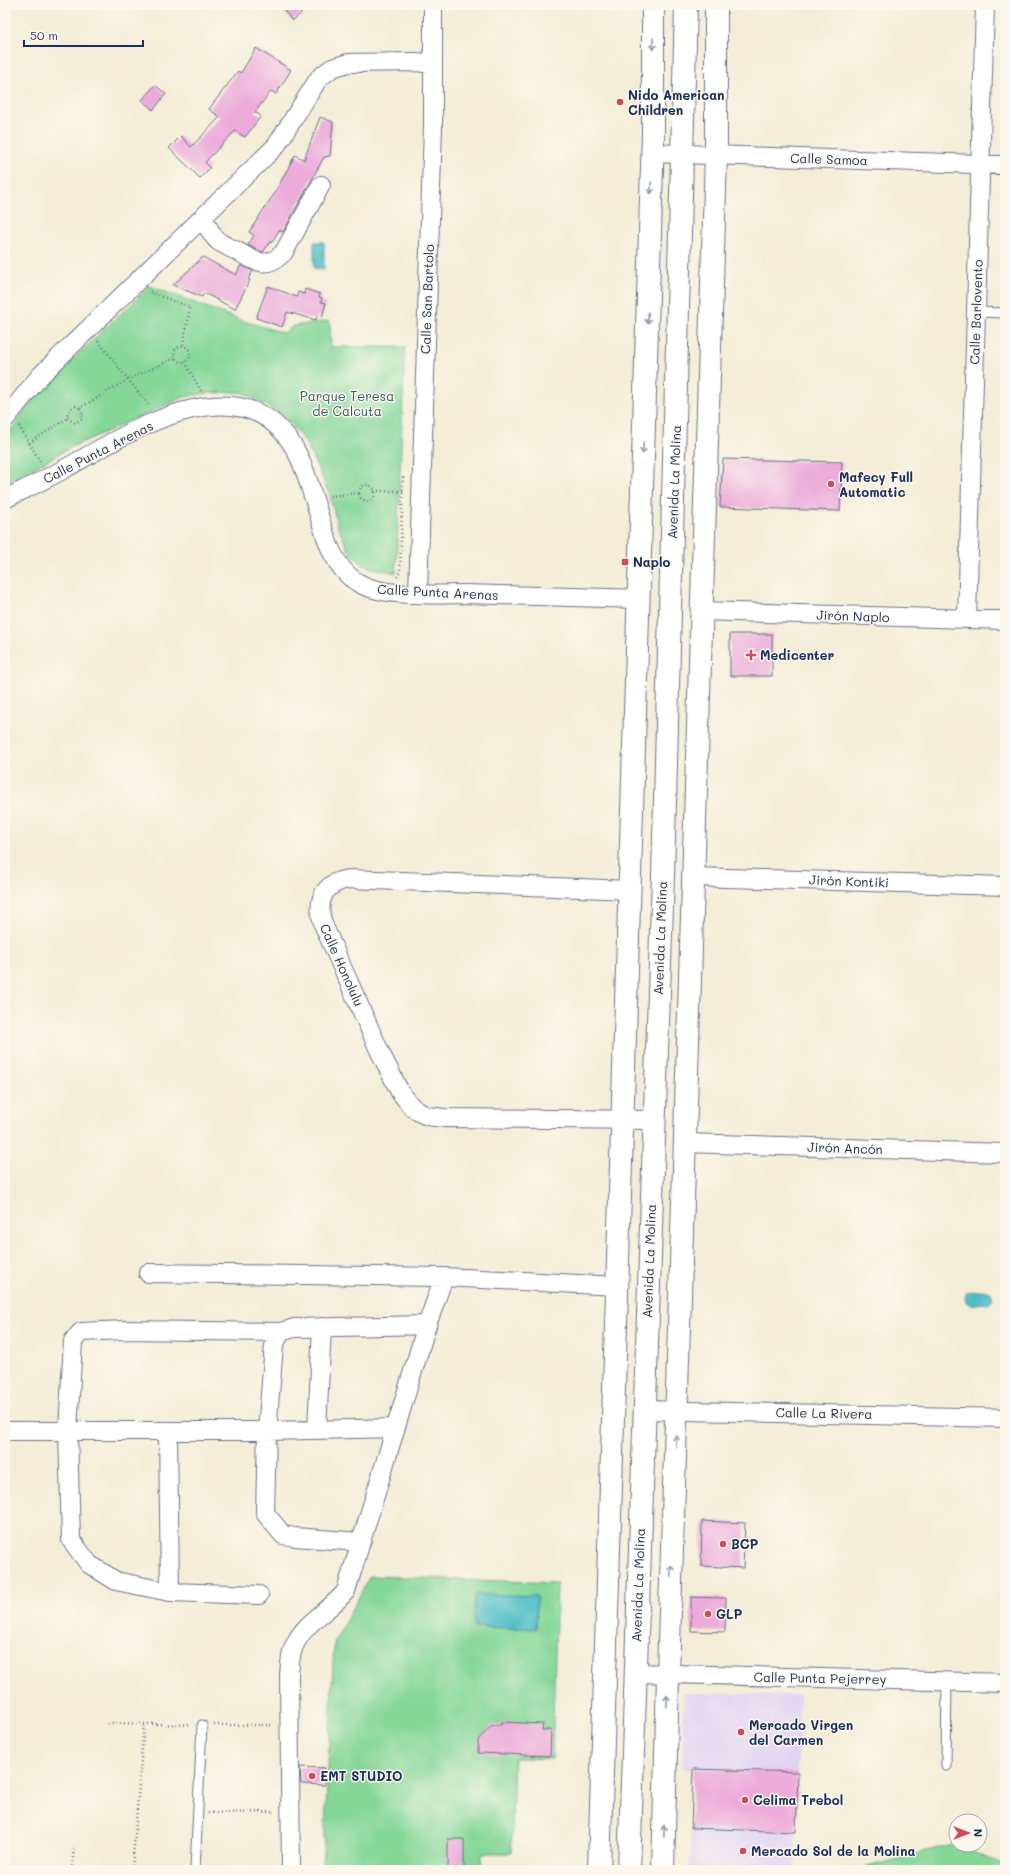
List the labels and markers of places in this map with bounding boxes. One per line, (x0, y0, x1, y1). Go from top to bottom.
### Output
place label: Nido American Children (628, 86, 725, 118)
marker: Nido American Children (615, 97, 625, 107)
place label: Mafecy Full Automatic (839, 468, 913, 500)
marker: Mafecy Full Automatic (826, 479, 836, 489)
place label: Naplo (633, 553, 671, 570)
marker: Naplo (620, 557, 630, 567)
place label: Medicenter (760, 646, 834, 663)
marker: Medicenter (745, 649, 757, 661)
place label: BCP (731, 1535, 758, 1552)
marker: BCP (718, 1539, 728, 1549)
place label: GLP (716, 1605, 743, 1622)
marker: GLP (703, 1609, 713, 1619)
place label: Mercado Virgen del Carmen (749, 1716, 853, 1748)
marker: Mercado Virgen del Carmen (736, 1727, 746, 1737)
place label: EMT STUDIO (320, 1767, 403, 1784)
marker: EMT STUDIO (307, 1771, 317, 1781)
place label: Celima Trebol (753, 1791, 843, 1808)
marker: Celima Trebol (740, 1795, 750, 1805)
place label: Mercado Sol de la Molina (751, 1842, 915, 1859)
marker: Mercado Sol de la Molina (738, 1846, 748, 1856)

